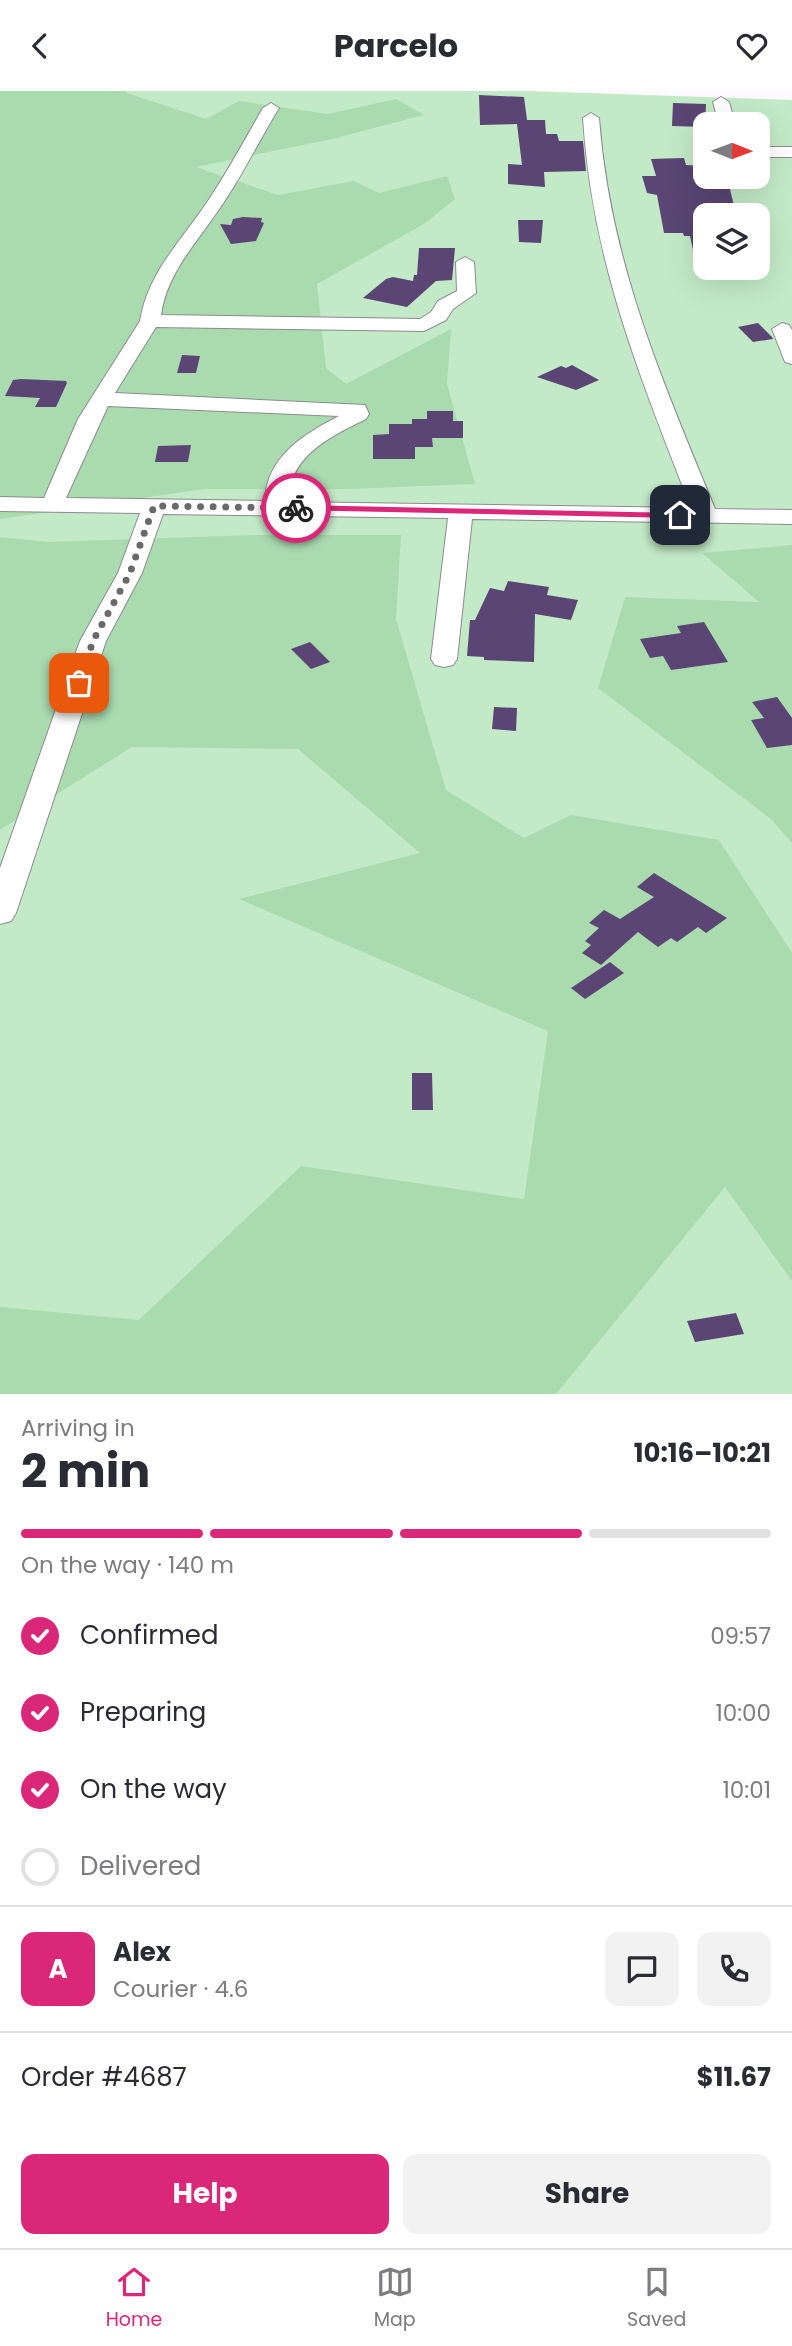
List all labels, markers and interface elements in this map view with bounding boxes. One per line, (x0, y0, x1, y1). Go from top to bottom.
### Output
text: Parcelo (334, 23, 458, 68)
icon: back (21, 27, 59, 65)
icon: heart (733, 27, 771, 65)
north arrow (693, 112, 770, 189)
map controls (693, 112, 770, 280)
button: layers (693, 203, 770, 280)
courier (261, 473, 331, 543)
pin (650, 485, 710, 545)
icon: bike (277, 489, 315, 527)
icon: home (661, 496, 699, 534)
pin (49, 653, 109, 713)
icon: bag (60, 664, 98, 702)
text: Arriving in (21, 1412, 135, 1444)
text: 10:16–10:21 (634, 1435, 771, 1471)
text: 2 min (21, 1439, 150, 1503)
text: On the way · 140 m (21, 1549, 234, 1581)
icon: check (21, 1617, 59, 1655)
text: Confirmed (80, 1617, 218, 1653)
text: 09:57 (710, 1620, 771, 1652)
icon: check (21, 1694, 59, 1732)
text: Preparing (80, 1694, 206, 1730)
text: 10:00 (715, 1697, 771, 1729)
icon: check (21, 1771, 59, 1809)
text: On the way (80, 1771, 227, 1807)
text: 10:01 (722, 1774, 771, 1806)
text: Delivered (80, 1848, 201, 1884)
button: chat (605, 1932, 679, 2006)
button: phone (697, 1932, 771, 2006)
text: Alex (113, 1934, 171, 1970)
text: A (48, 1951, 68, 1987)
text: Courier · 4.6 (113, 1973, 248, 2005)
text: Order #4687 (21, 2059, 187, 2095)
text: $11.67 (697, 2059, 771, 2095)
button: Help (21, 2154, 389, 2234)
button: Share (403, 2154, 771, 2234)
tab: Home (106, 2263, 162, 2334)
tab: Map (374, 2263, 416, 2334)
tab: Saved (627, 2263, 686, 2334)

